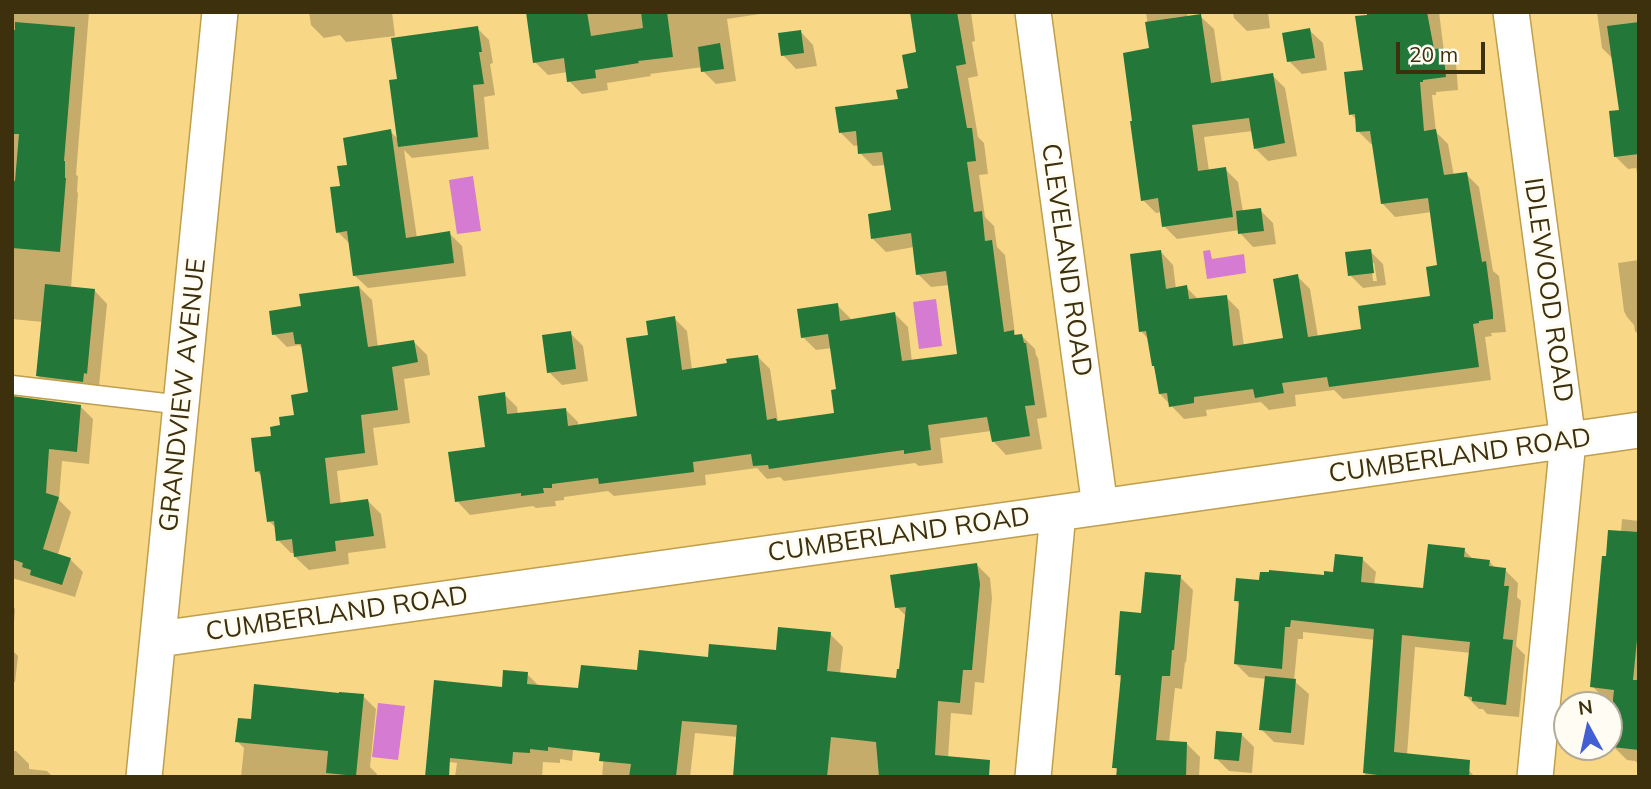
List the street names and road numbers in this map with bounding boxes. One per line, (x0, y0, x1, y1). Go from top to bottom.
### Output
street label: CLEVELAND ROAD (1034, 141, 1098, 379)
street label: IDLEWOOD ROAD (1517, 176, 1579, 404)
street label: GRANDVIEW AVENUE (153, 257, 213, 533)
street label: CUMBERLAND ROAD (1327, 422, 1593, 490)
street label: CUMBERLAND ROAD (766, 501, 1032, 569)
street label: CUMBERLAND ROAD (204, 580, 470, 648)

